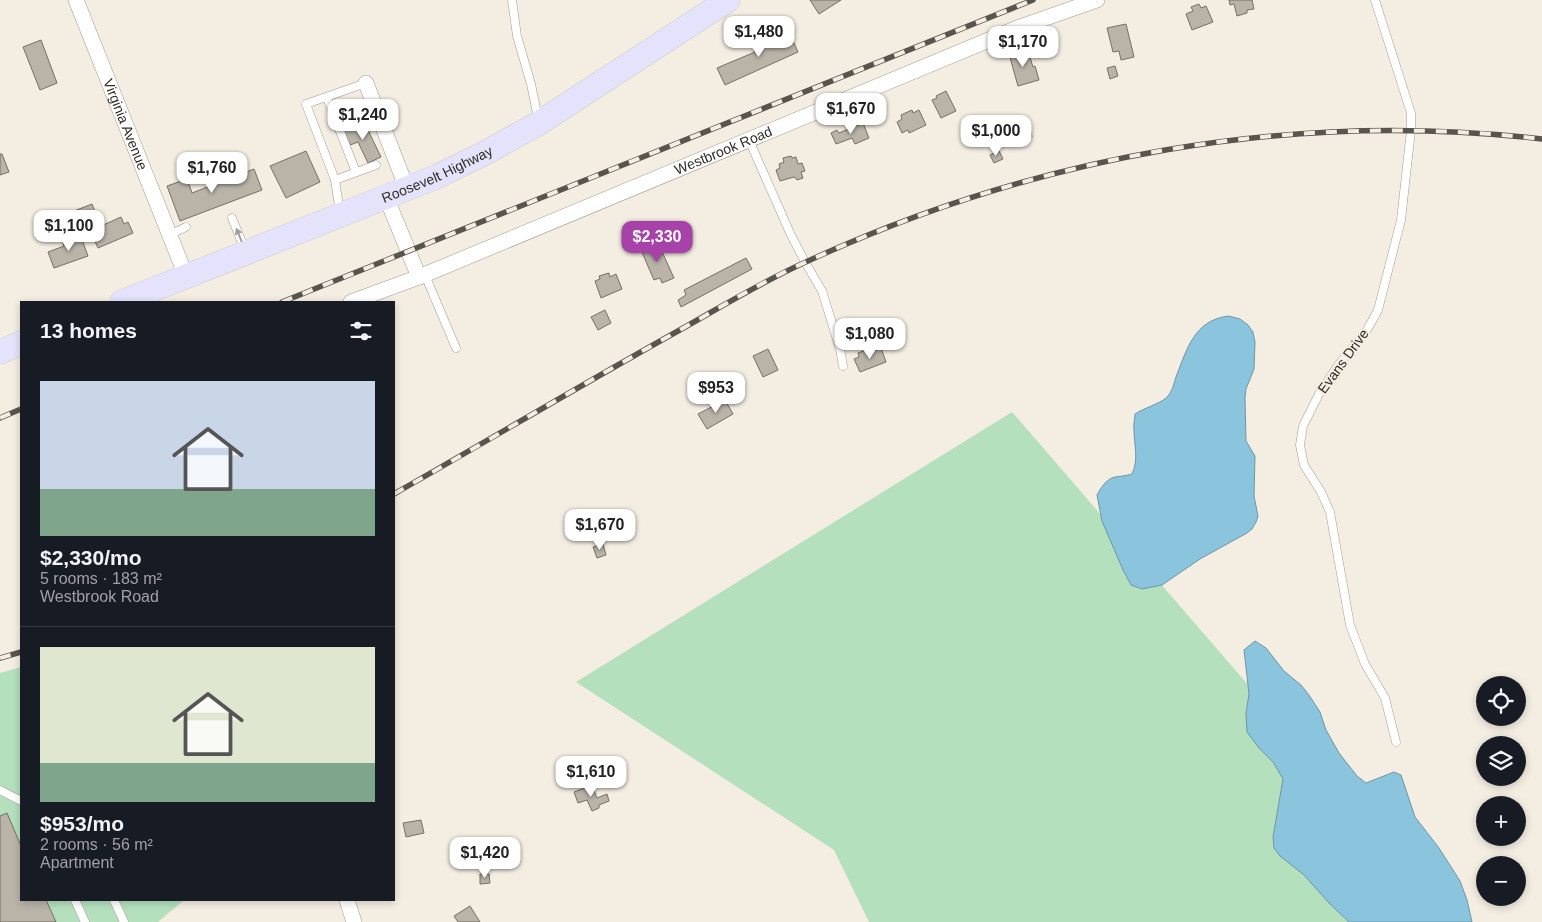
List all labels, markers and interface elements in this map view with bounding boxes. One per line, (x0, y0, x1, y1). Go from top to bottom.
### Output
pin: $1,480 (718, 15, 800, 58)
text: $1,480 (735, 23, 783, 40)
pin: $1,170 (982, 26, 1064, 68)
text: $1,170 (999, 33, 1047, 50)
street label: Virginia Avenue (100, 76, 151, 173)
pin: $1,670 (810, 92, 892, 135)
pin: $1,240 (322, 98, 404, 141)
text: $1,670 (827, 100, 875, 117)
text: $1,240 (339, 106, 387, 123)
pin: $1,000 (955, 114, 1037, 157)
text: $1,000 (972, 122, 1020, 139)
street label: Westbrook Road (672, 123, 774, 178)
street label: Roosevelt Highway (379, 142, 495, 206)
pin: $1,760 (171, 152, 253, 194)
text: $1,760 (188, 159, 236, 176)
pin: $1,100 (28, 210, 110, 252)
text: $1,100 (45, 217, 93, 234)
pin: $2,330 (616, 220, 698, 263)
one-way arrow (235, 227, 243, 242)
text: $2,330 (633, 228, 681, 245)
icon: filters (347, 317, 375, 345)
pin: $1,080 (829, 318, 911, 360)
text: 13 homes (40, 319, 137, 342)
text: $1,080 (846, 325, 894, 342)
street label: Evans Drive (1314, 326, 1372, 396)
pin: $953 (686, 372, 746, 414)
text: $953 (698, 379, 734, 396)
icon: home (163, 414, 253, 504)
pin: $1,670 (559, 508, 641, 551)
text: $1,670 (576, 516, 624, 533)
text: $2,330/mo (40, 546, 142, 569)
text: 5 rooms · 183 m² (40, 570, 162, 587)
text: Westbrook Road (40, 588, 159, 605)
map controls (1476, 676, 1526, 906)
button: locate (1476, 676, 1526, 726)
icon: home (163, 679, 253, 769)
button: layers (1476, 736, 1526, 786)
pin: $1,610 (550, 756, 632, 798)
text: $1,610 (567, 763, 615, 780)
button: + (1476, 796, 1526, 846)
text: $953/mo (40, 812, 124, 835)
text: 2 rooms · 56 m² (40, 836, 153, 853)
pin: $1,420 (444, 836, 526, 879)
text: $1,420 (461, 844, 509, 861)
text: Apartment (40, 854, 114, 871)
button: − (1476, 856, 1526, 906)

